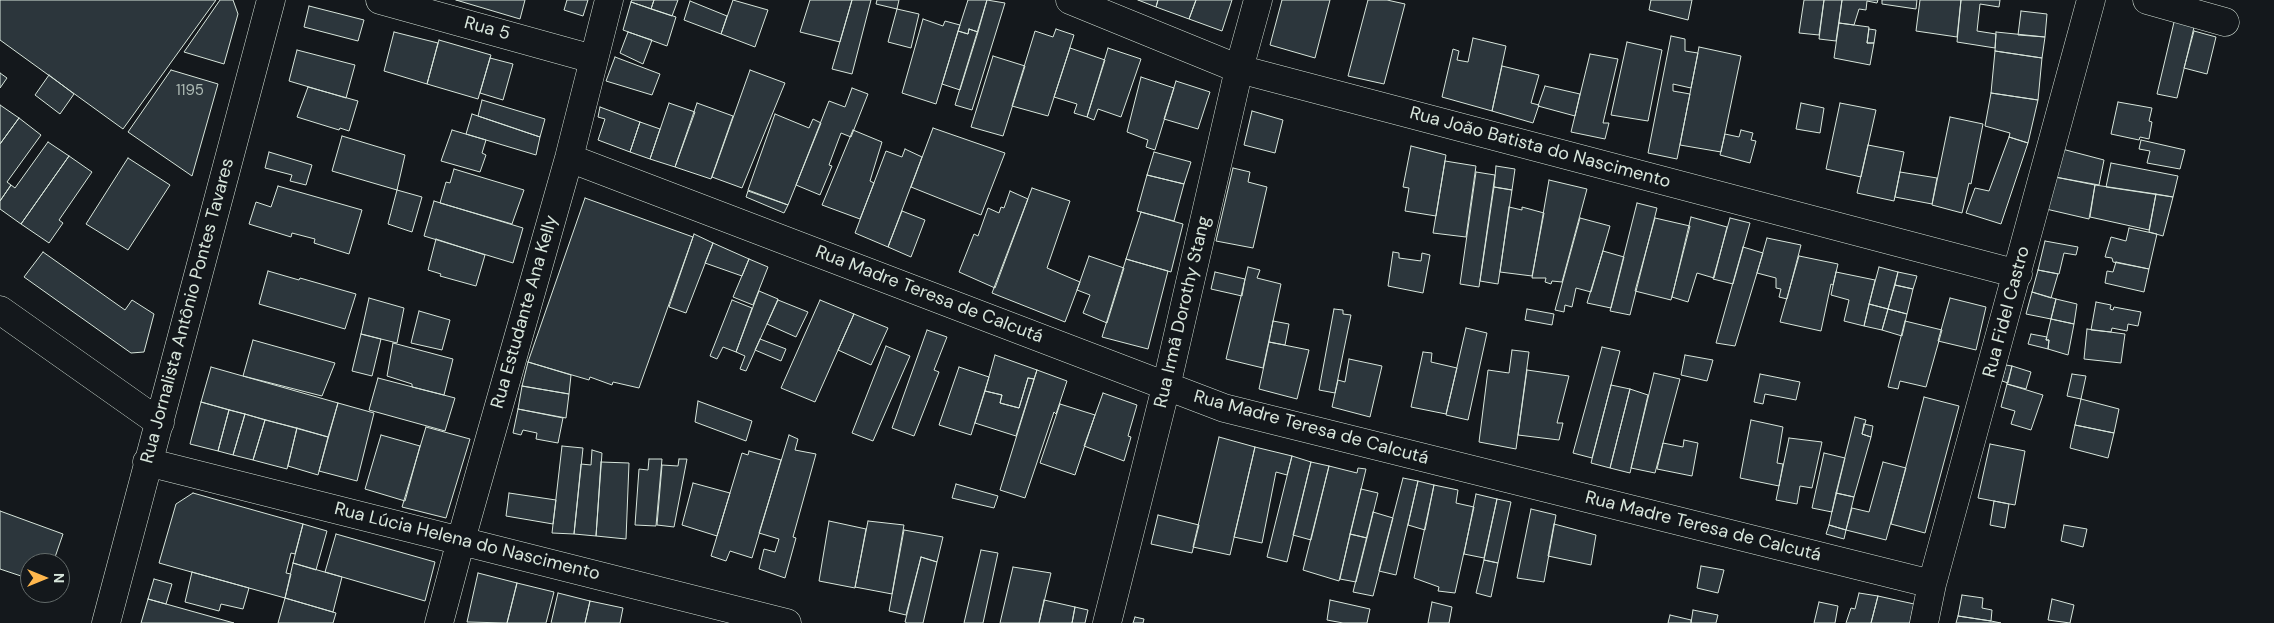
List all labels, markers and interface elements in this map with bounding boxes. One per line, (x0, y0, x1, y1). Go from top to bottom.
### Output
street label: Rua 5 (462, 13, 512, 45)
house number: 1195 (176, 82, 204, 100)
street label: Rua João Batista do Nascimento (1407, 103, 1673, 193)
street label: Rua Jornalista Antônio Pontes Tavares (137, 156, 239, 466)
street label: Rua Estudante Ana Kelly (487, 213, 563, 411)
street label: Rua Irmã Dorothy Stang (1150, 214, 1216, 410)
street label: Rua Madre Teresa de Calcutá (812, 241, 1046, 349)
street label: Rua Fidel Castro (1979, 244, 2035, 380)
street label: Rua Madre Teresa de Calcutá (1191, 386, 1431, 470)
street label: Rua Madre Teresa de Calcutá (1583, 487, 1823, 567)
street label: Rua Lúcia Helena do Nascimento (332, 499, 602, 585)
north arrow (20, 553, 70, 603)
text: N (50, 573, 68, 583)

